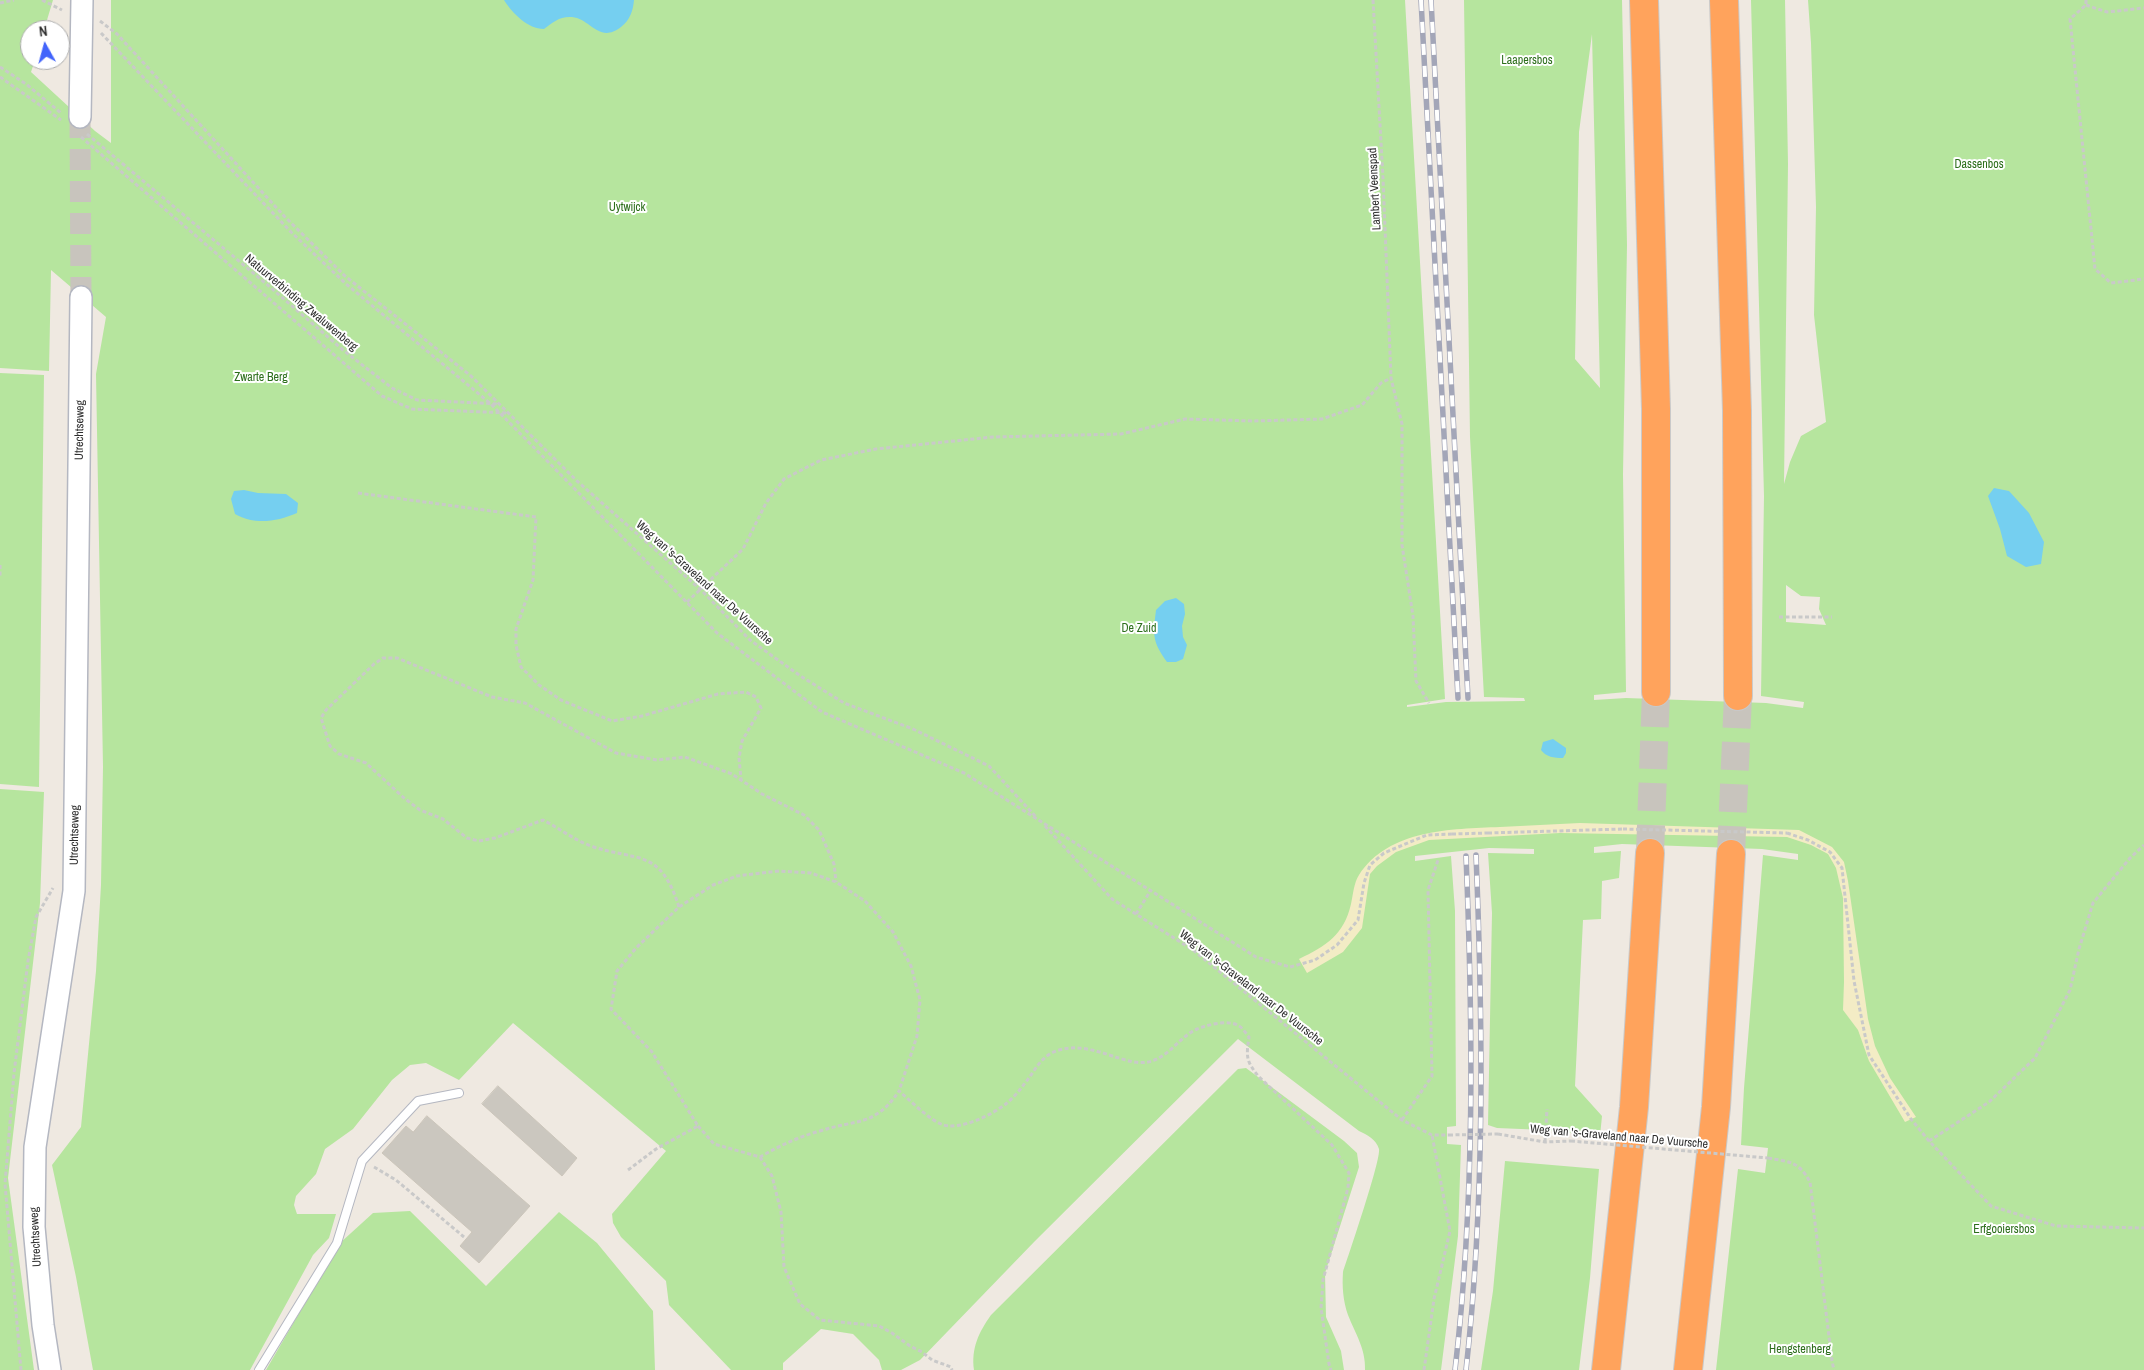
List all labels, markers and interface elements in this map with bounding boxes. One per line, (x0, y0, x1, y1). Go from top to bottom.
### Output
north arrow (20, 20, 70, 70)
text: N (38, 22, 49, 41)
park label: Laapersbos (1501, 54, 1553, 68)
street label: Lambert Veenspad (1366, 147, 1384, 231)
park label: Dassenbos (1954, 158, 2004, 172)
park label: Uytwijck (609, 201, 645, 215)
street label: Natuurverbinding Zwaluwenberg (242, 252, 360, 354)
park label: Zwarte Berg (234, 371, 288, 385)
street label: Utrechtseweg (72, 400, 88, 460)
street label: Weg van 's-Graveland naar De Vuursche (633, 518, 775, 648)
park label: De Zuid (1121, 622, 1157, 636)
street label: Utrechtseweg (67, 805, 83, 865)
street label: Weg van 's-Graveland naar De Vuursche (1176, 927, 1326, 1049)
street label: Weg van 's-Graveland naar De Vuursche (1529, 1122, 1709, 1152)
street label: Utrechtseweg (27, 1207, 45, 1267)
park label: Erfgooiersbos (1973, 1223, 2035, 1237)
park label: Hengstenberg (1769, 1343, 1831, 1357)

